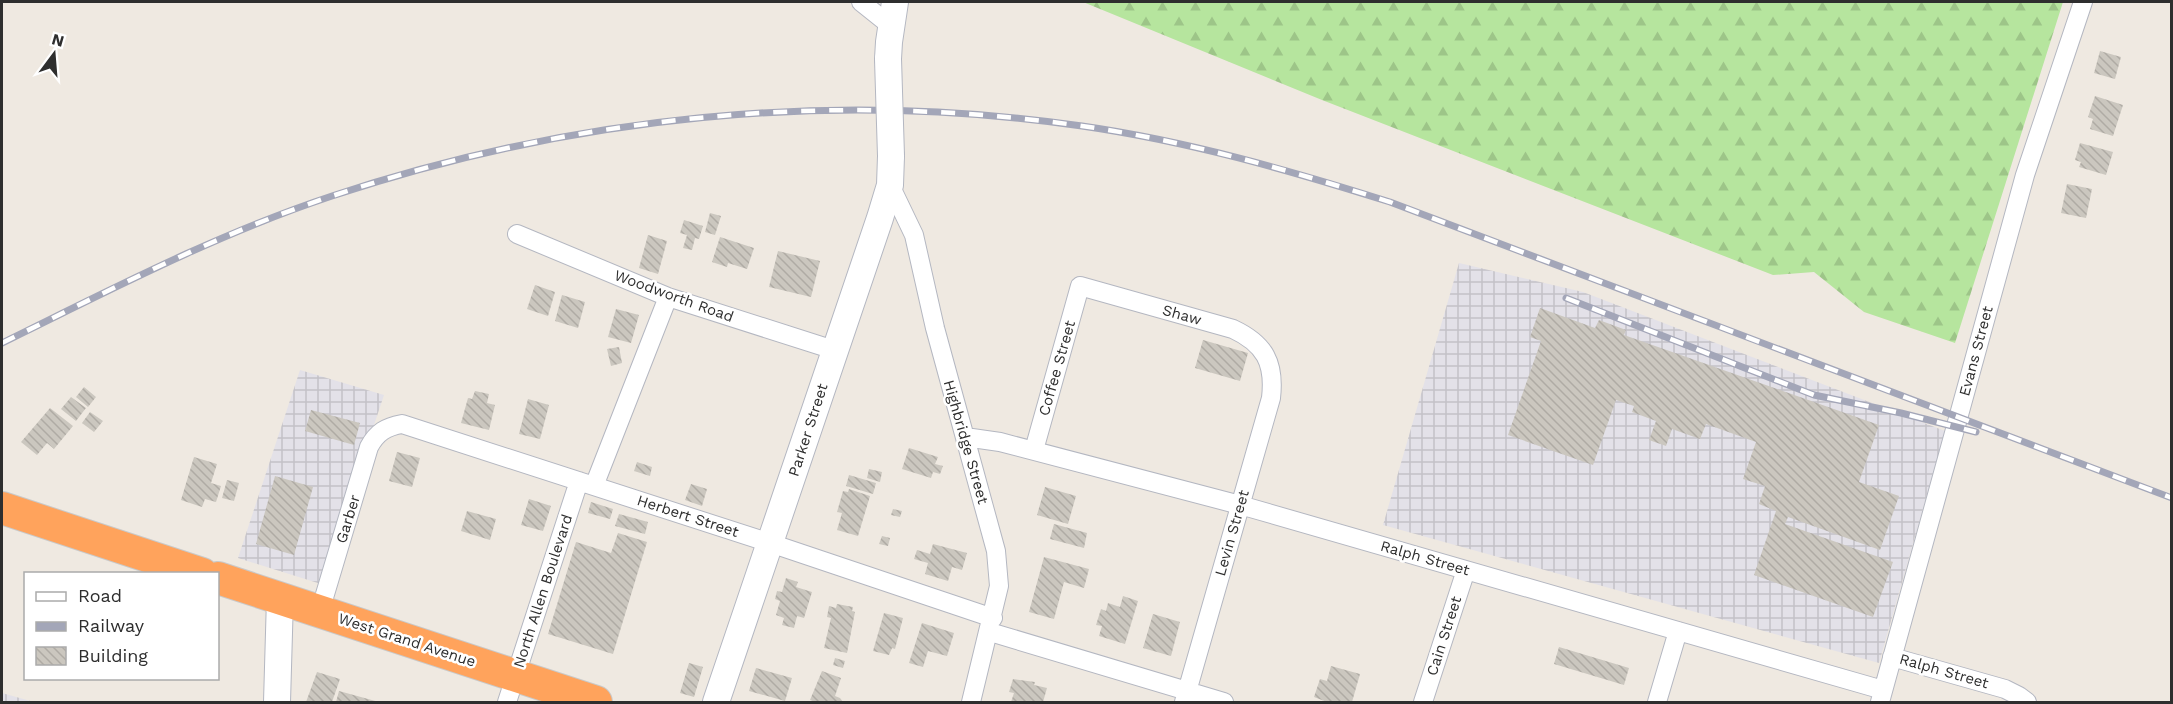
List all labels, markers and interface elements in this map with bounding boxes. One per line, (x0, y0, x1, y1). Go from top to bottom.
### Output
north arrow (24, 24, 84, 84)
text: N (50, 29, 66, 51)
street label: Woodworth Road (612, 266, 736, 326)
street label: Shaw (1160, 301, 1204, 329)
street label: Evans Street (1955, 303, 1997, 398)
street label: Coffee Street (1035, 318, 1079, 418)
street label: Highbridge Street (940, 378, 992, 507)
street label: Parker Street (784, 381, 832, 479)
street label: Levin Street (1211, 487, 1253, 578)
street label: Herbert Street (635, 491, 742, 541)
street label: Garber (332, 493, 364, 545)
street label: North Allen Boulevard (510, 512, 576, 670)
street label: Ralph Street (1378, 537, 1472, 580)
legend (24, 572, 219, 680)
text: Road (78, 585, 122, 606)
street label: Cain Street (1423, 593, 1465, 678)
street label: West Grand Avenue (336, 609, 478, 671)
text: Railway (78, 615, 145, 636)
text: Building (78, 645, 148, 666)
street label: Ralph Street (1897, 650, 1991, 693)

